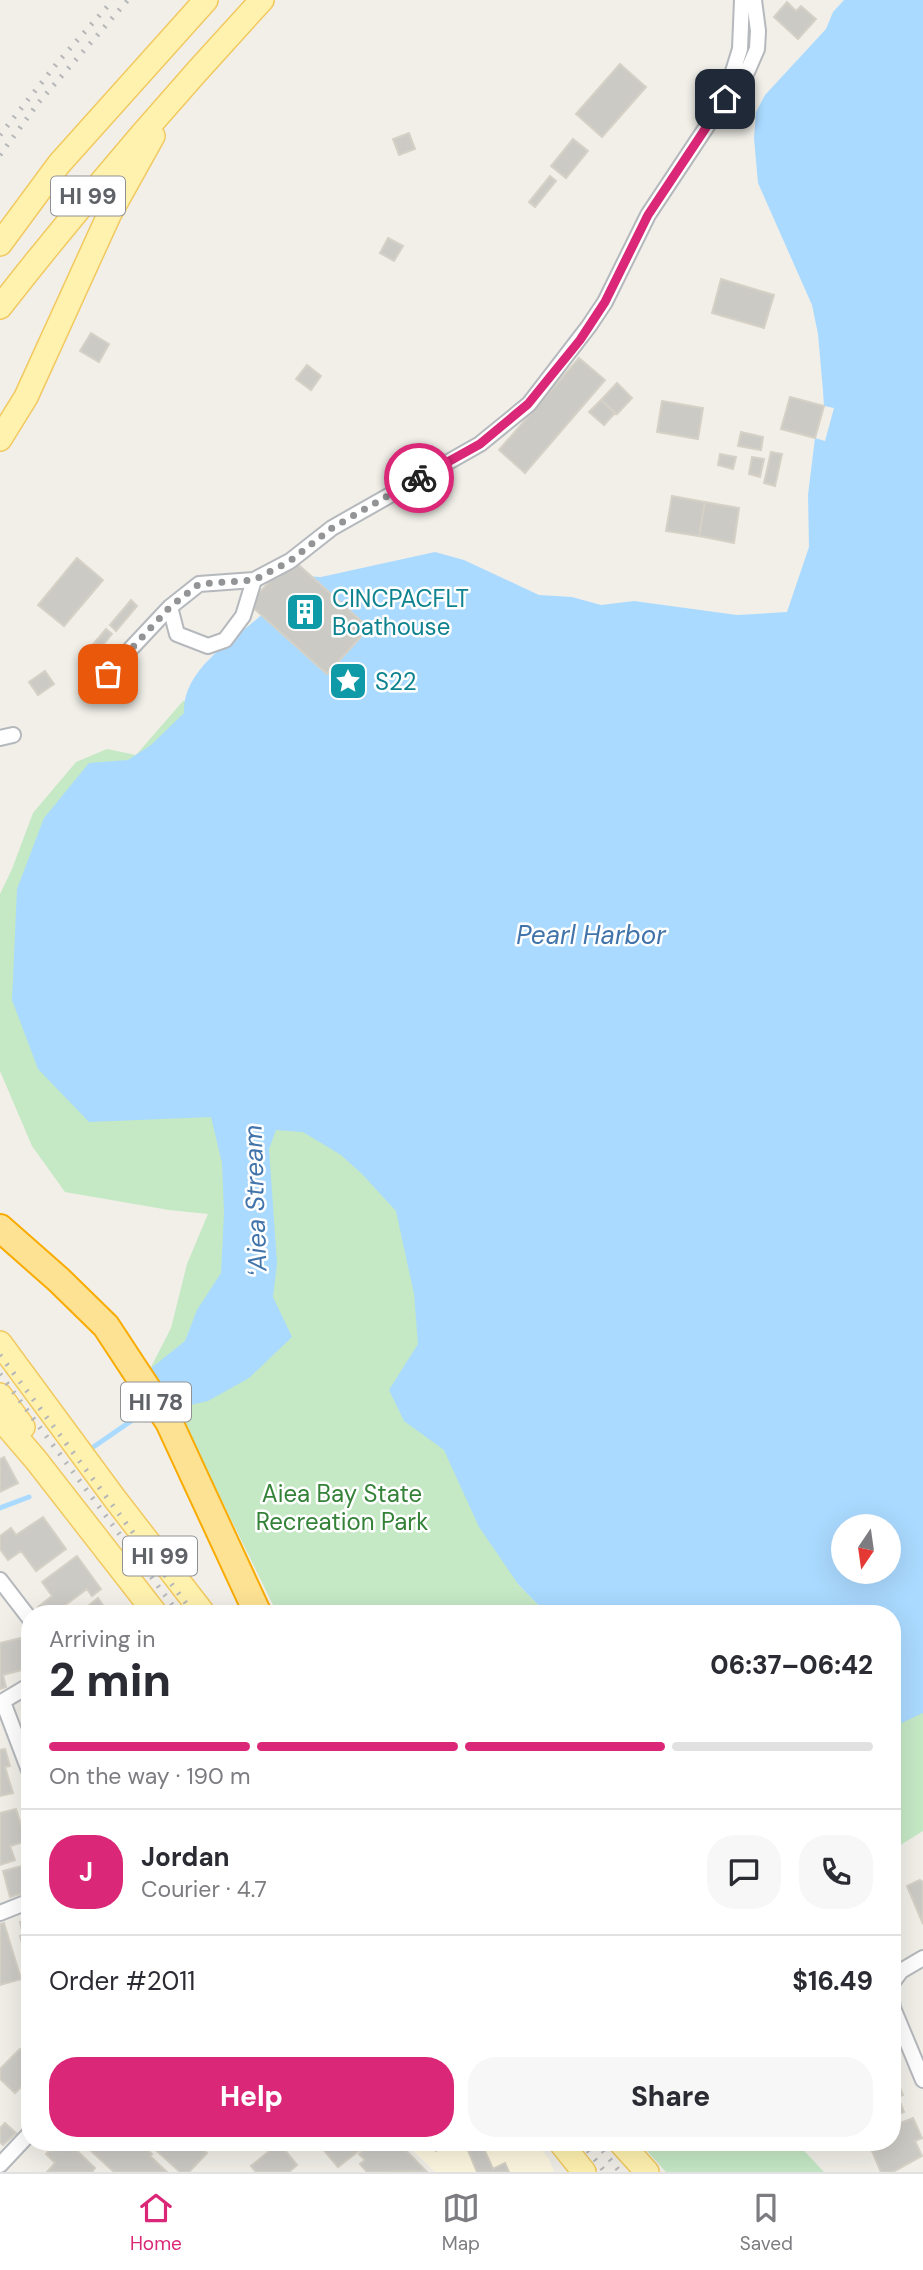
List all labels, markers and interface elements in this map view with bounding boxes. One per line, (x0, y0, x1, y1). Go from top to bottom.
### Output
pin (695, 69, 755, 129)
icon: home (706, 80, 744, 118)
road number: HI 99 (51, 176, 125, 216)
courier (384, 443, 454, 513)
icon: bike (400, 459, 438, 497)
place label: CINCPACFLT Boathouse (332, 583, 469, 642)
building icon: CINCPACFLT Boathouse (284, 591, 326, 633)
pin (78, 644, 138, 704)
icon: bag (89, 655, 127, 693)
place icon: S22 (327, 660, 369, 702)
place label: S22 (375, 666, 417, 697)
water label: Pearl Harbor (516, 918, 667, 952)
water label: ʻAiea Stream (235, 1124, 275, 1278)
road number: HI 78 (121, 1382, 191, 1422)
park label: Aiea Bay State Recreation Park (256, 1478, 428, 1537)
north arrow (831, 1514, 901, 1584)
map controls (831, 1514, 901, 1584)
road number: HI 99 (123, 1536, 197, 1576)
text: Arriving in (49, 1624, 155, 1654)
text: 06:37–06:42 (710, 1648, 873, 1682)
text: 2 min (49, 1650, 171, 1710)
text: On the way · 190 m (49, 1761, 250, 1791)
button: chat (707, 1835, 781, 1909)
button: phone (799, 1835, 873, 1909)
text: Jordan (141, 1840, 230, 1874)
text: J (79, 1855, 93, 1889)
text: Courier · 4.7 (141, 1874, 267, 1904)
text: Order #2011 (49, 1964, 195, 1998)
text: $16.49 (792, 1964, 873, 1998)
button: Help (49, 2057, 454, 2137)
button: Share (468, 2057, 873, 2137)
tab: Home (130, 2189, 182, 2256)
tab: Map (442, 2189, 480, 2256)
tab: Saved (740, 2189, 793, 2256)

